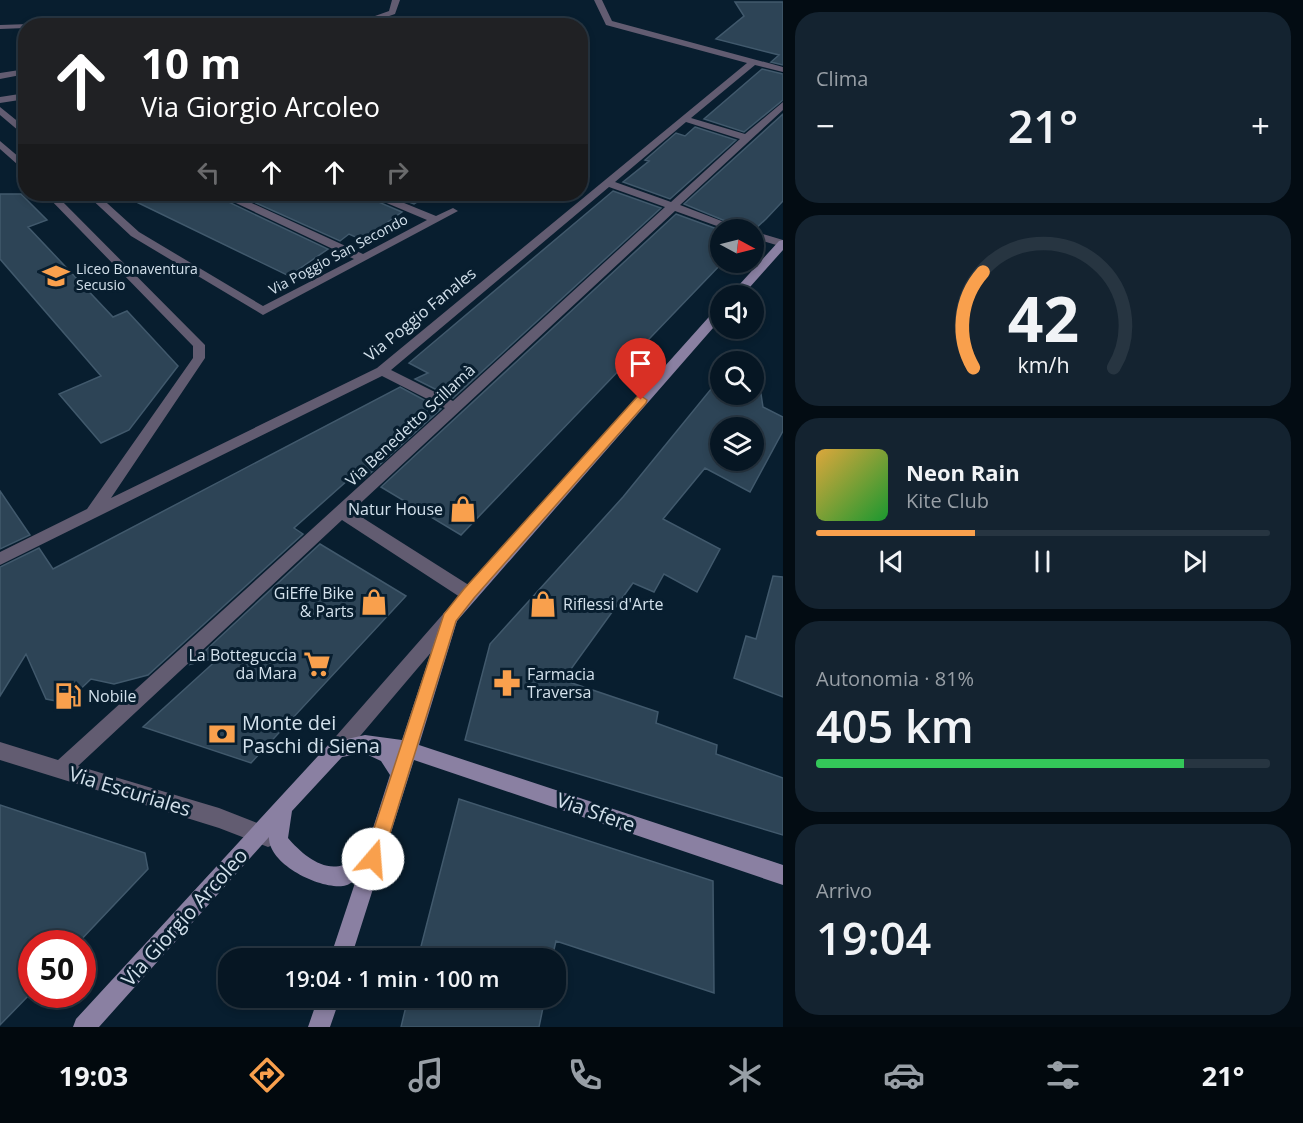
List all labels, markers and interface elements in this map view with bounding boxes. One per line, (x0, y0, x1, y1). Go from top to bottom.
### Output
text: 10 m (141, 34, 241, 91)
icon: ahead (42, 42, 120, 120)
text: Clima (816, 65, 868, 92)
text: Via Giorgio Arcoleo (141, 88, 380, 125)
text: 21° (1008, 95, 1078, 156)
text: − (816, 103, 835, 148)
text: + (1251, 103, 1270, 148)
icon: left (192, 156, 225, 189)
icon: ahead (255, 156, 288, 189)
icon: ahead (318, 156, 351, 189)
icon: right (381, 156, 414, 189)
street label: Via Poggio San Secondo (265, 209, 411, 299)
north arrow (710, 219, 764, 273)
map controls (710, 219, 764, 471)
place label: Liceo Bonaventura Secusio (76, 259, 198, 294)
school or university icon: Liceo Bonaventura Secusio (41, 261, 71, 291)
street label: Via Poggio Fanales (360, 262, 480, 366)
text: 42 (1007, 275, 1079, 360)
button: sound (710, 285, 764, 339)
pin (615, 338, 666, 400)
icon: arrive (624, 347, 657, 380)
text: km/h (1017, 350, 1069, 379)
button: search (710, 351, 764, 405)
street label: Via Benedetto Scillamà (340, 359, 480, 491)
button: layers (710, 417, 764, 471)
text: Neon Rain (906, 457, 1020, 487)
text: Kite Club (906, 487, 989, 514)
shop icon: Natur House (448, 494, 478, 524)
place label: Natur House (348, 498, 443, 520)
icon: previous (875, 545, 908, 578)
icon: pause (1026, 545, 1059, 578)
icon: next (1178, 545, 1211, 578)
place label: GiEffe Bike & Parts (274, 582, 354, 622)
shop icon: GiEffe Bike & Parts (359, 587, 389, 617)
shop icon: Riflessi d'Arte (528, 589, 558, 619)
place label: Riflessi d'Arte (563, 593, 663, 615)
place label: La Botteguccia da Mara (188, 644, 297, 684)
supermarket icon: La Botteguccia da Mara (302, 649, 332, 679)
place label: Farmacia Traversa (527, 663, 595, 703)
text: Autonomia · 81% (816, 665, 974, 692)
pharmacy icon: Farmacia Traversa (492, 668, 522, 698)
fuel station icon: Nobile (53, 681, 83, 711)
place label: Nobile (88, 685, 137, 707)
text: 405 km (816, 695, 974, 756)
place label: Monte dei Paschi di Siena (242, 709, 380, 759)
bank icon: Monte dei Paschi di Siena (207, 719, 237, 749)
street label: Via Escuriales (66, 760, 194, 822)
street label: Via Sfere (553, 786, 639, 838)
position arrow (341, 827, 405, 891)
street label: Via Giorgio Arcoleo (115, 842, 253, 992)
text: Arrivo (816, 877, 872, 904)
text: 19:04 (816, 907, 931, 968)
speed limit sign: 50 (18, 930, 96, 1008)
text: 19:04 · 1 min · 100 m (284, 963, 500, 993)
icon: directions (246, 1054, 288, 1096)
icon: music (405, 1054, 447, 1096)
icon: phone (564, 1054, 606, 1096)
icon: climate (724, 1054, 766, 1096)
icon: car (883, 1054, 925, 1096)
icon: filters (1042, 1054, 1084, 1096)
text: 19:03 (59, 1057, 128, 1094)
text: 21° (1202, 1057, 1244, 1094)

